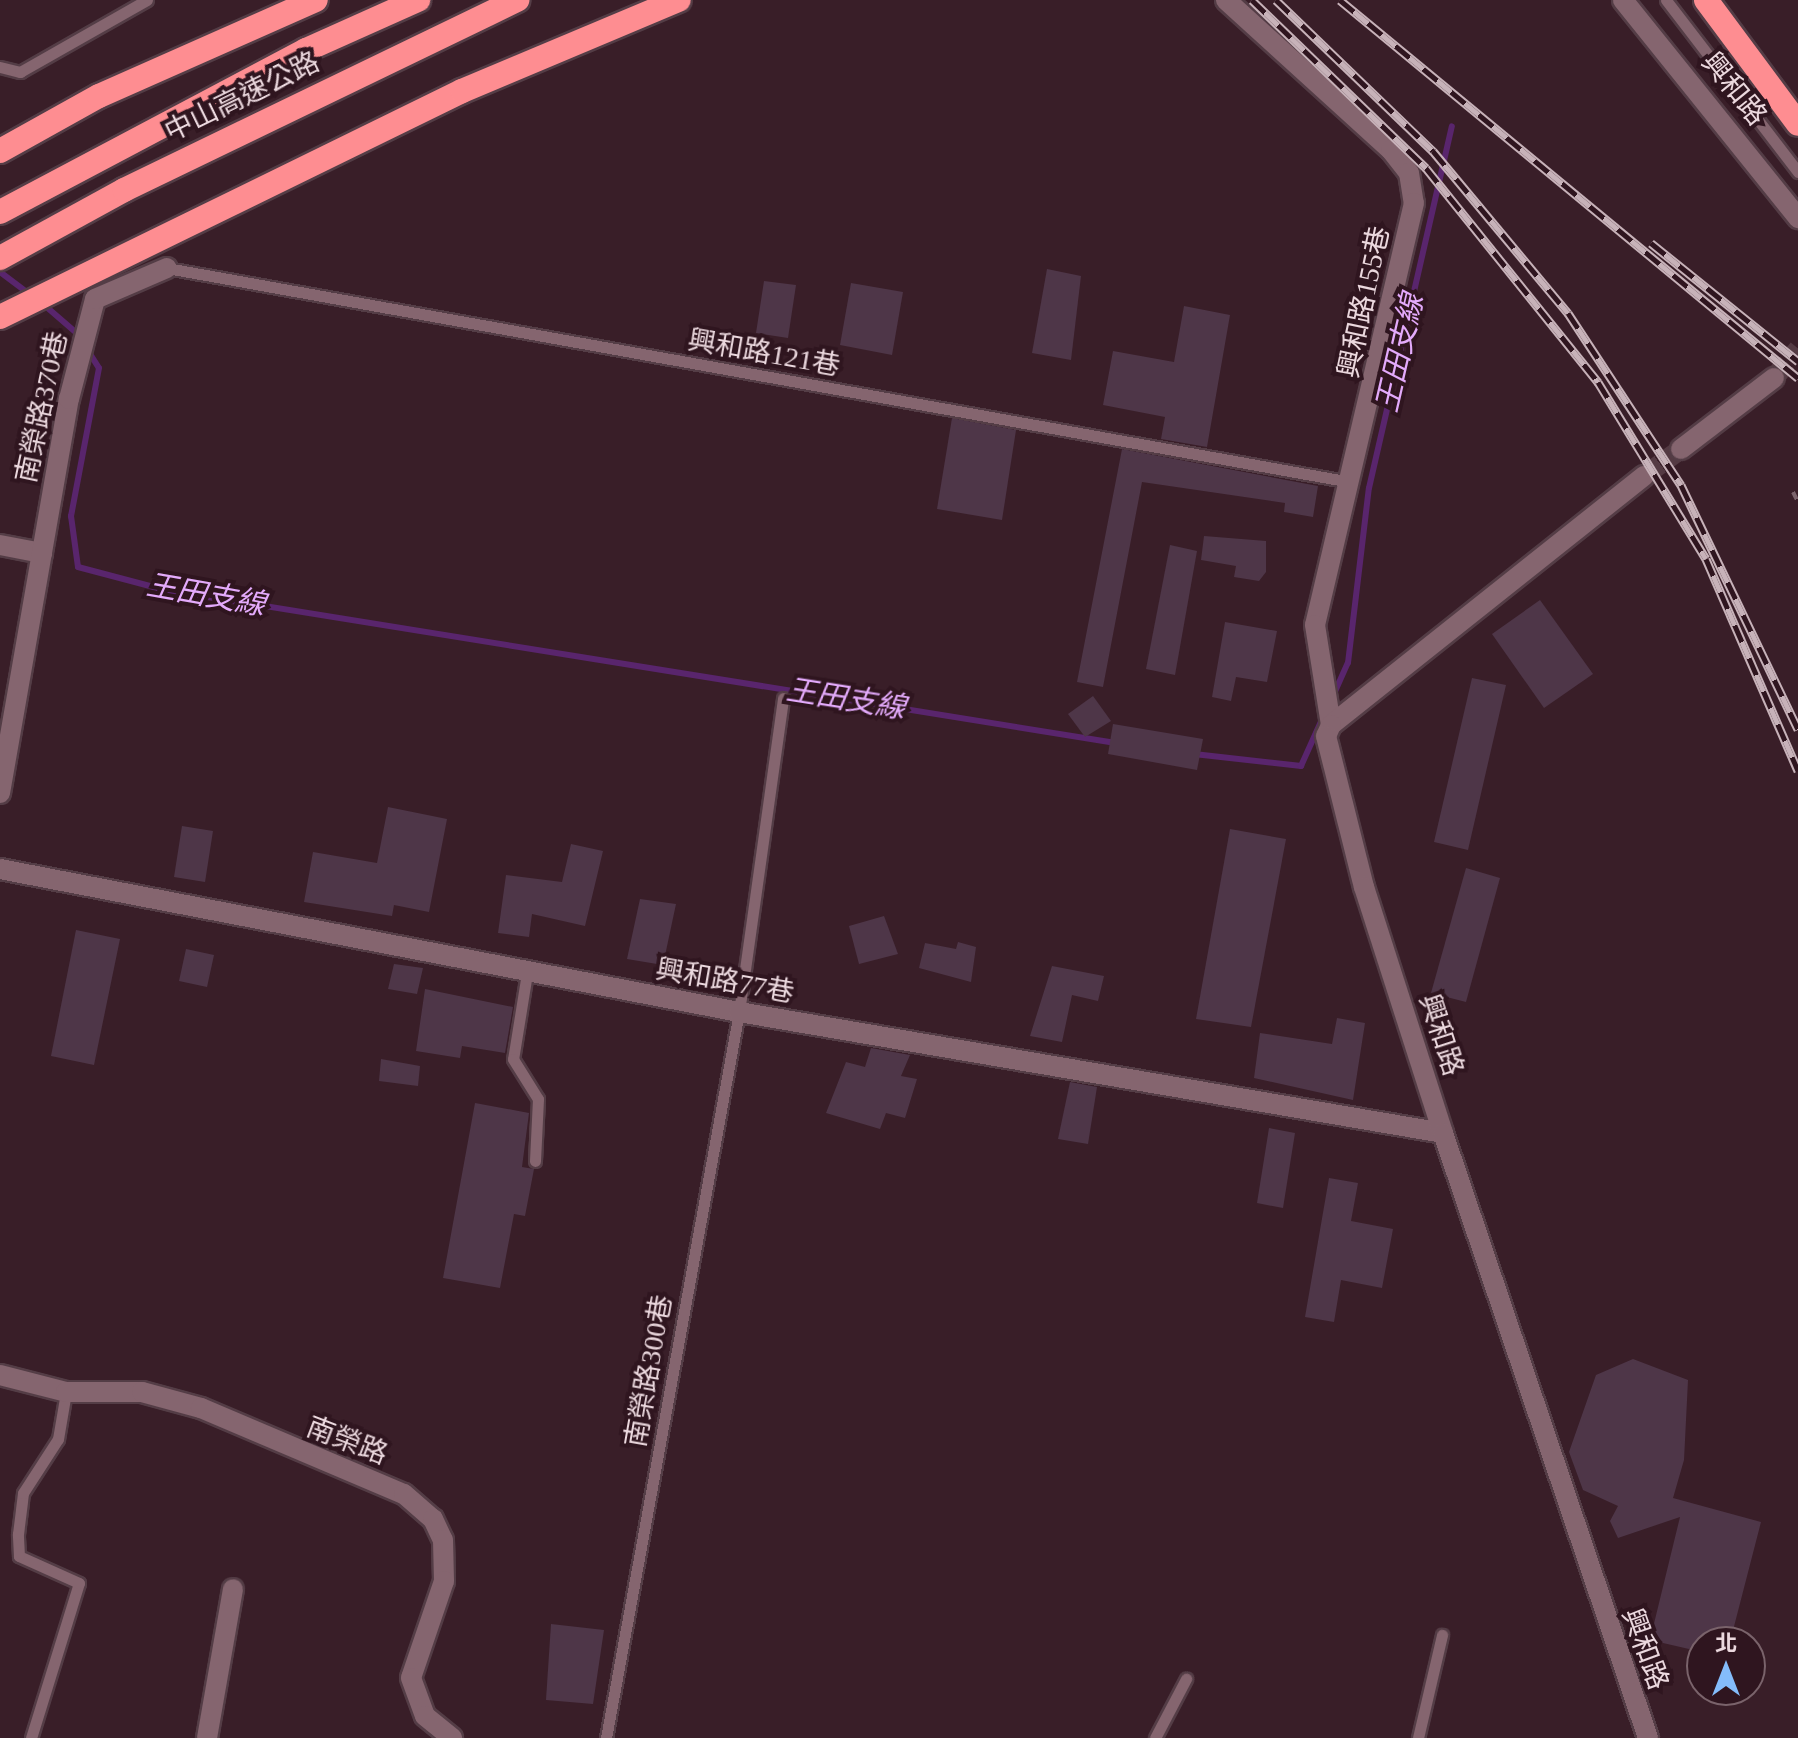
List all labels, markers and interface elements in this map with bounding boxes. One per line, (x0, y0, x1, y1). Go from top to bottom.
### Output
street label: 中山高速公路 (159, 45, 325, 149)
street label: 興和路 (1695, 46, 1773, 132)
street label: 興和路155巷 (1332, 223, 1396, 381)
water label: 王田支線 (1369, 290, 1431, 416)
street label: 興和路121巷 (685, 323, 843, 383)
street label: 南榮路370巷 (10, 328, 74, 486)
water label: 王田支線 (144, 567, 268, 623)
water label: 王田支線 (784, 672, 908, 726)
street label: 興和路77巷 (653, 952, 797, 1010)
street label: 興和路 (1412, 990, 1470, 1080)
street label: 南榮路300巷 (619, 1292, 679, 1450)
street label: 南榮路 (302, 1410, 392, 1472)
street label: 興和路 (1615, 1604, 1675, 1694)
north arrow (1686, 1626, 1766, 1706)
text: 北 (1715, 1631, 1737, 1656)

